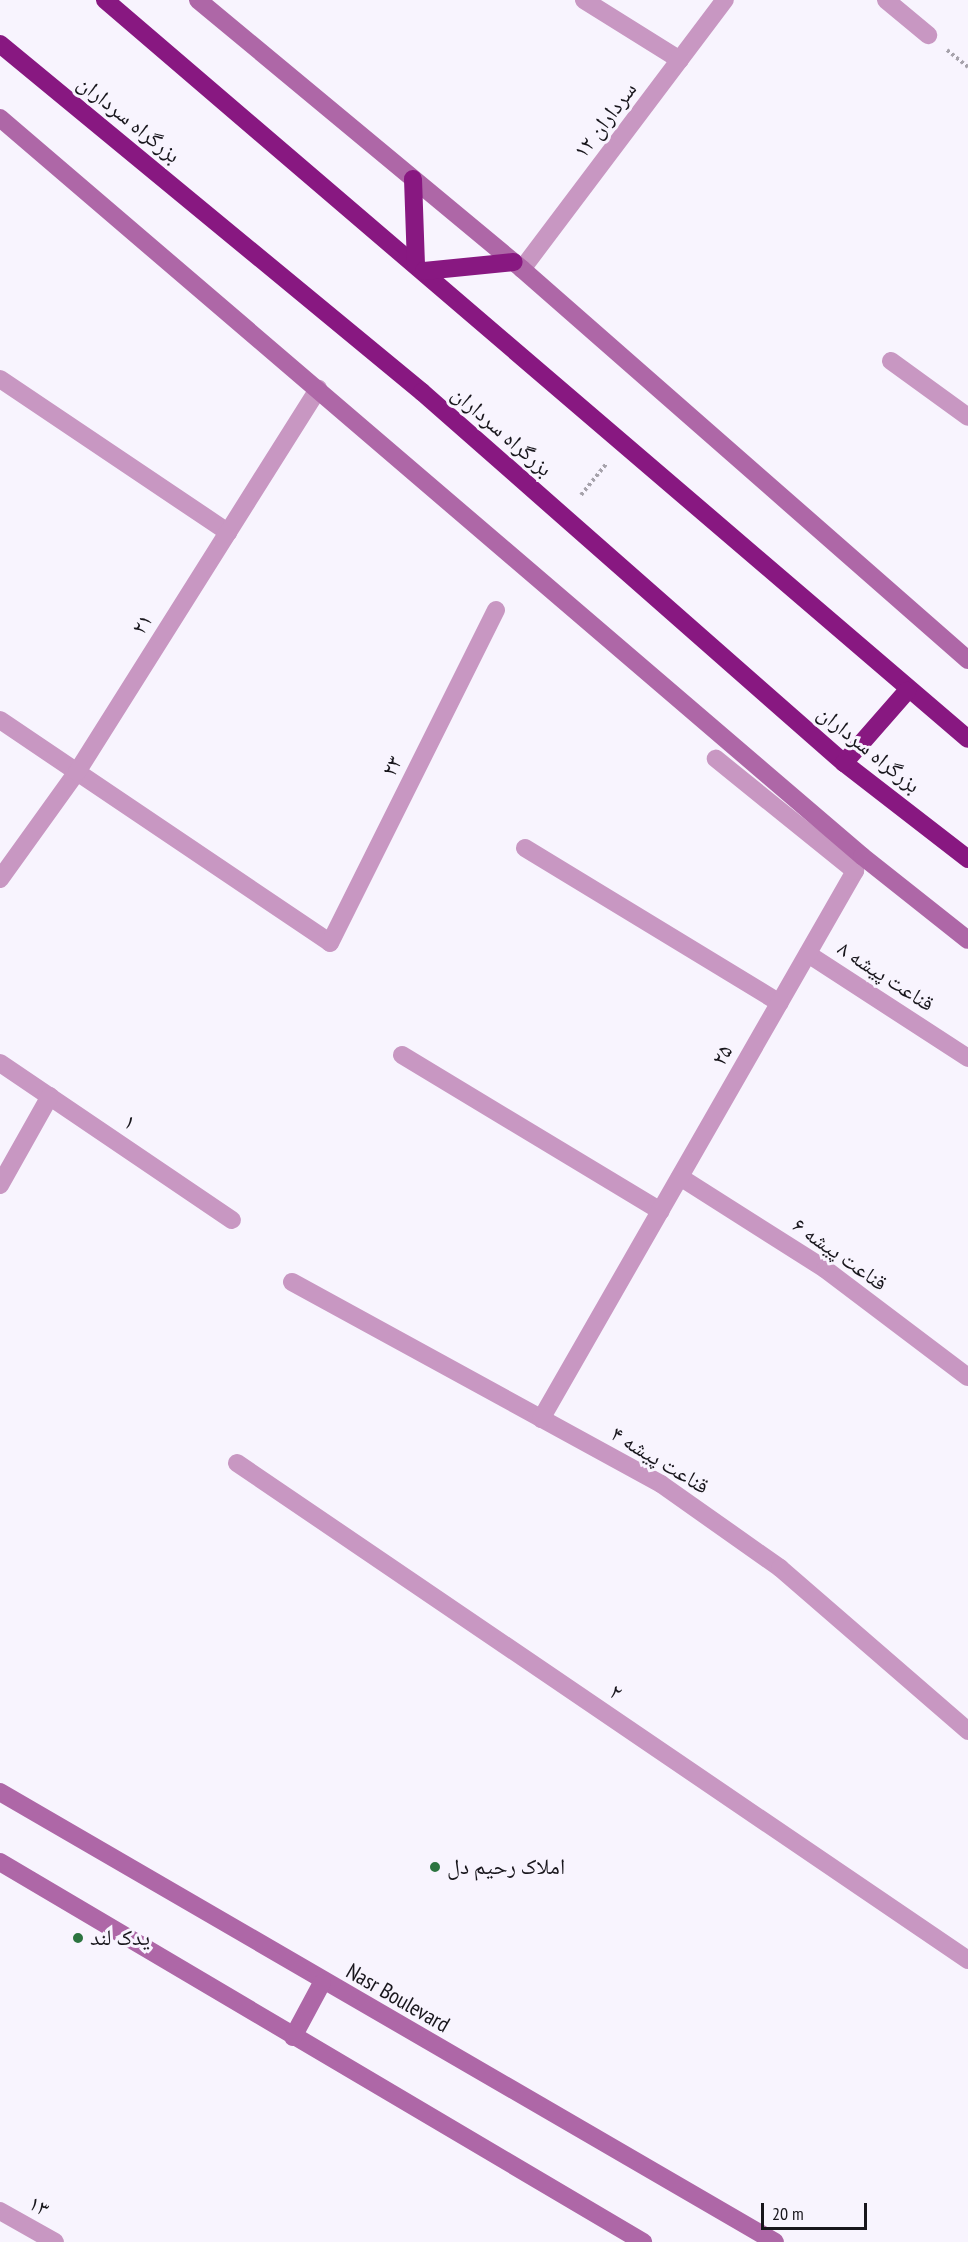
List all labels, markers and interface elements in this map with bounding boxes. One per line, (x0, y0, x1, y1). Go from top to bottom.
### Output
street label: بزرگراه سرداران (72, 70, 186, 168)
street label: ۱۲ سرداران (568, 77, 642, 163)
street label: بزرگراه سرداران (446, 380, 558, 482)
street label: ۲۱ (126, 609, 158, 639)
street label: بزرگراه سرداران (812, 700, 926, 798)
street label: ۲۳ (376, 751, 408, 781)
street label: قناعت پیشه ۸ (833, 935, 939, 1017)
street label: ۲۵ (706, 1040, 738, 1070)
street label: ۱ (119, 1108, 141, 1136)
street label: قناعت پیشه ۶ (788, 1212, 892, 1296)
street label: قناعت پیشه ۴ (606, 1420, 714, 1500)
street label: ۲ (605, 1678, 627, 1706)
place label: املاک رحیم دل (447, 1854, 565, 1880)
marker: املاک رحیم دل (428, 1860, 442, 1874)
place label: یدک لند (90, 1925, 150, 1951)
marker: یدک لند (71, 1931, 85, 1945)
street label: Nasr Boulevard (342, 1958, 454, 2038)
street label: ۱۳ (24, 2190, 54, 2222)
scale bar (764, 2191, 870, 2229)
text: 20 m (772, 2202, 804, 2225)

